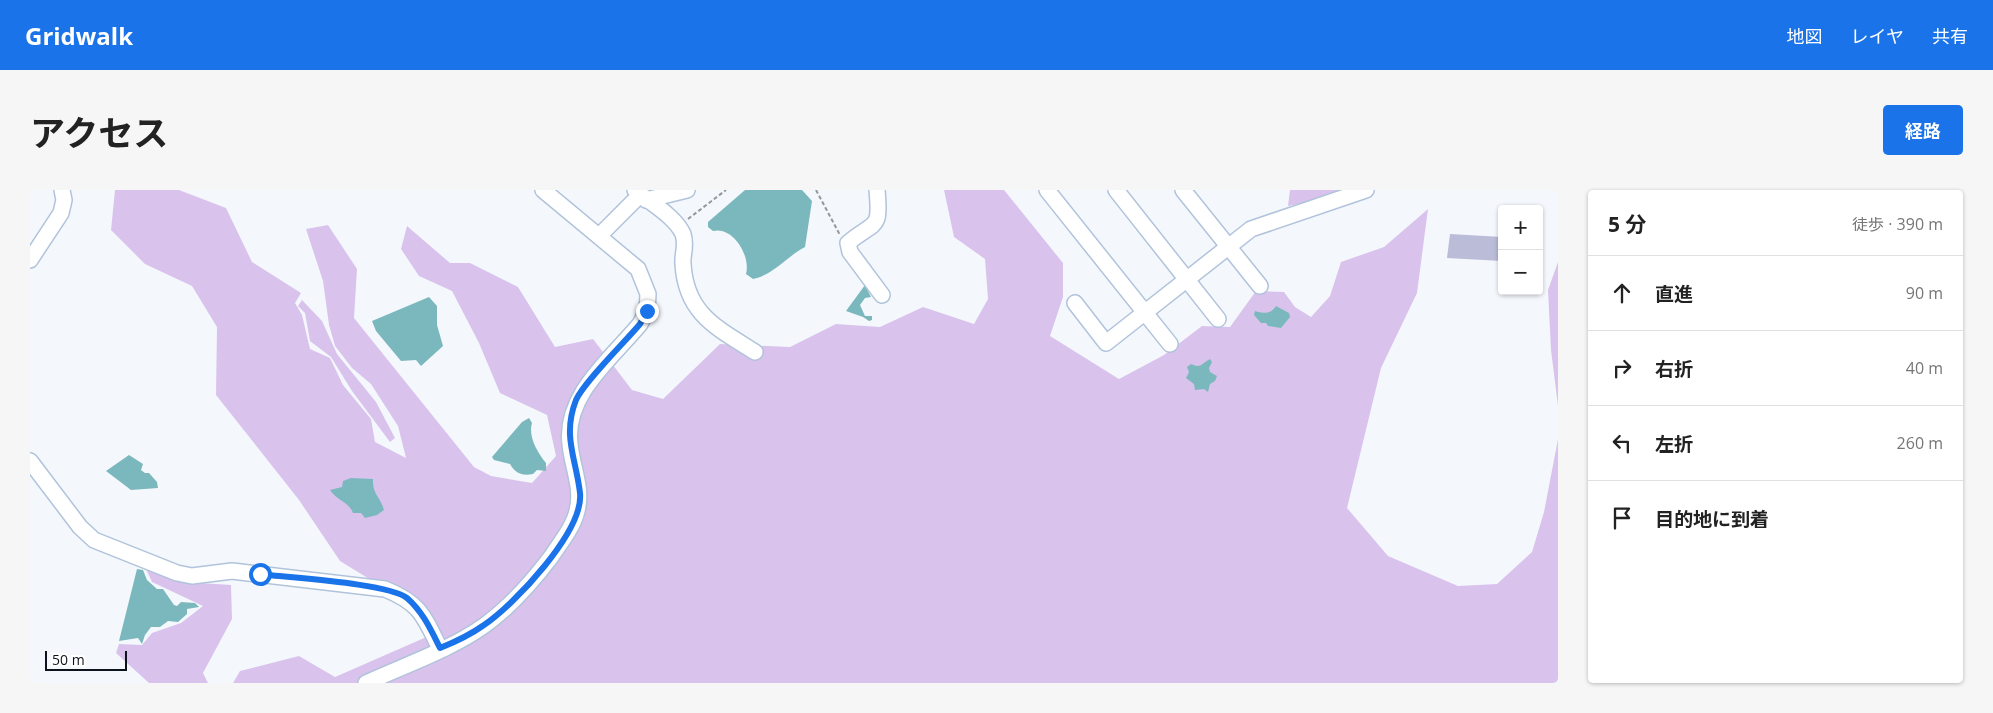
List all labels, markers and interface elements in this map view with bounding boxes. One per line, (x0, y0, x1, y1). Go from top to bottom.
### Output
text: Gridwalk (25, 19, 133, 52)
text: 地図 (1787, 24, 1823, 48)
text: レイヤ (1851, 24, 1904, 48)
text: 共有 (1932, 24, 1968, 48)
button: 経路 (1883, 105, 1963, 155)
text: アクセス (30, 109, 168, 156)
map controls (1498, 205, 1543, 295)
button: + (1498, 205, 1543, 250)
text: 5 分 (1608, 210, 1646, 238)
text: 徒歩 · 390 m (1852, 213, 1943, 235)
button: − (1498, 250, 1543, 295)
icon: ahead (1608, 279, 1636, 307)
text: 直進 (1655, 281, 1693, 307)
text: 90 m (1906, 282, 1943, 304)
route end (636, 300, 659, 323)
icon: right (1608, 354, 1636, 382)
text: 右折 (1655, 356, 1693, 382)
text: 40 m (1906, 357, 1943, 379)
icon: left (1608, 429, 1636, 457)
text: 左折 (1655, 431, 1693, 457)
text: 260 m (1897, 432, 1943, 454)
icon: arrive (1608, 504, 1636, 532)
text: 目的地に到着 (1655, 506, 1769, 532)
route start (249, 563, 272, 586)
scale bar (45, 648, 128, 671)
text: 50 m (52, 650, 85, 669)

